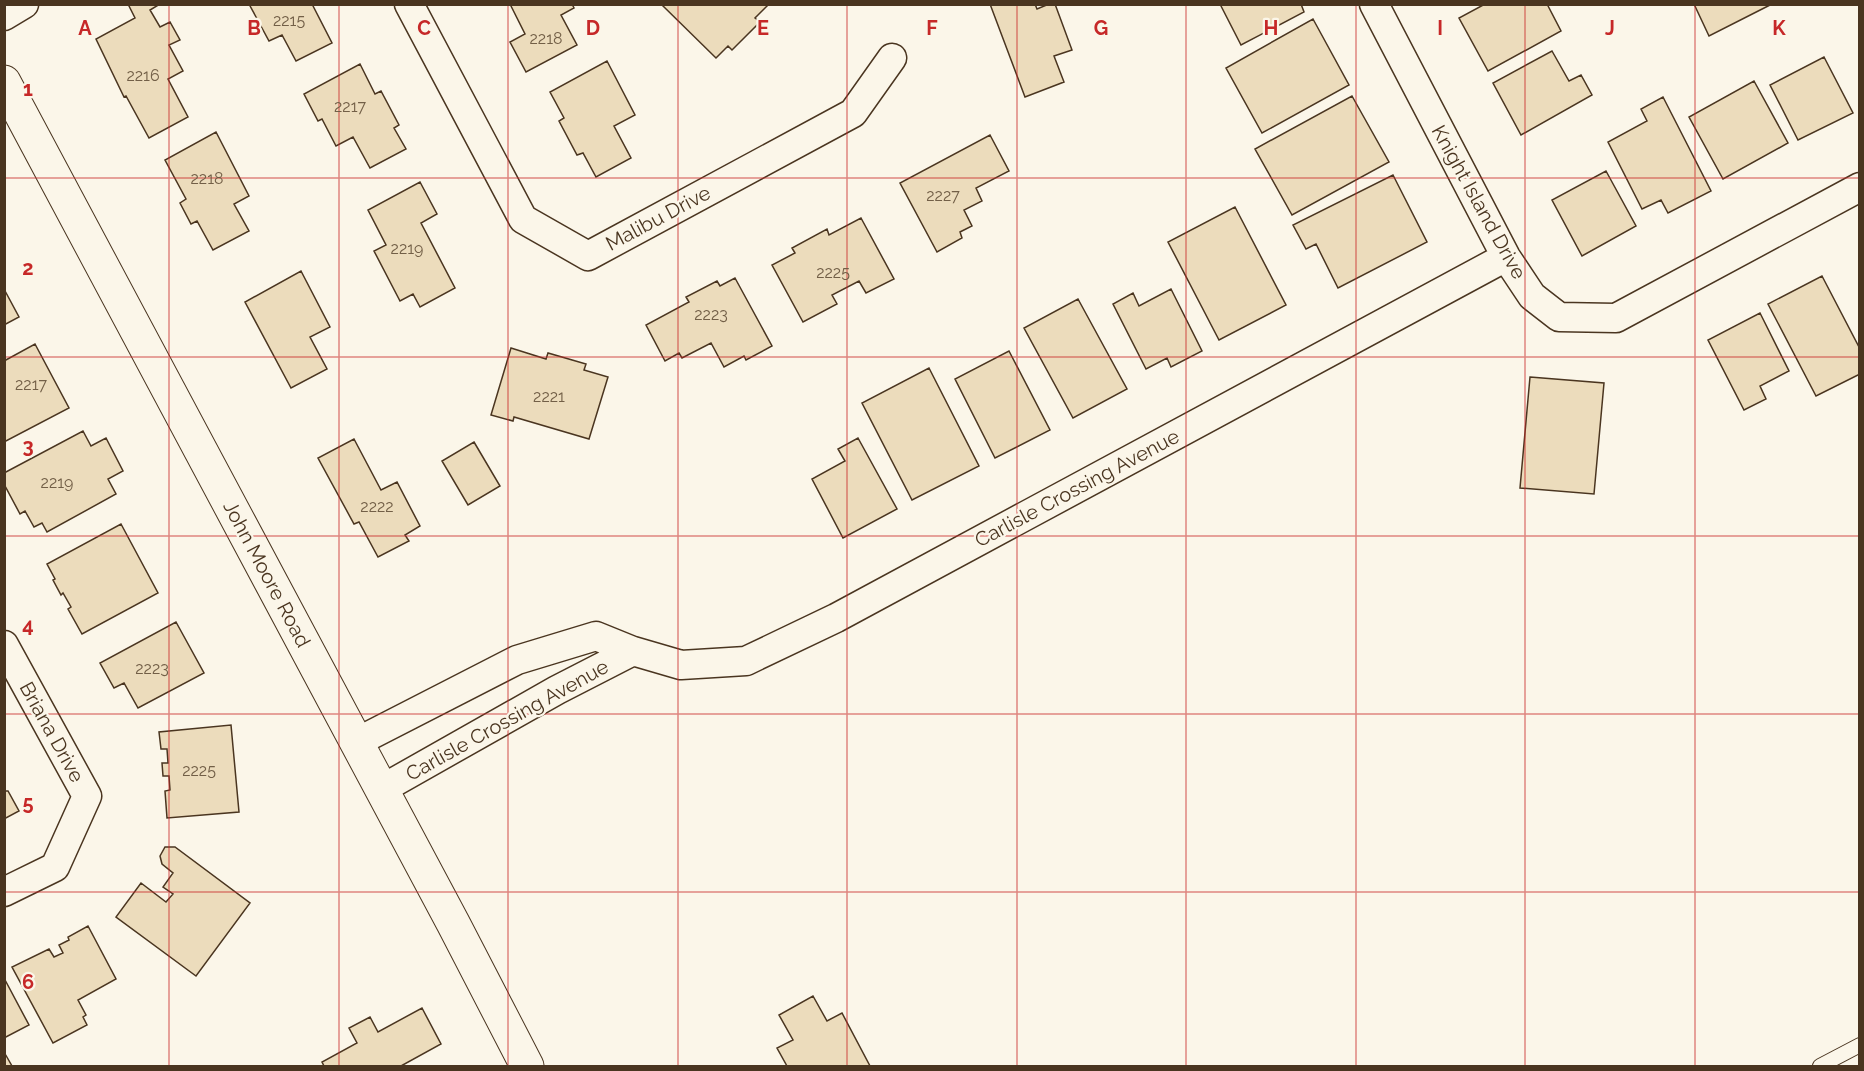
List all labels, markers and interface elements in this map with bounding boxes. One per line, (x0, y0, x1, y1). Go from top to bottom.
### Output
house number: 2215 (273, 11, 305, 30)
text: A (78, 16, 92, 40)
text: B (247, 16, 261, 40)
text: C (417, 16, 431, 40)
text: D (586, 16, 600, 40)
text: E (757, 16, 769, 40)
text: F (926, 16, 938, 40)
text: G (1094, 16, 1108, 40)
text: H (1264, 16, 1278, 40)
text: I (1437, 16, 1443, 40)
text: J (1605, 16, 1615, 40)
text: K (1772, 16, 1786, 40)
house number: 2218 (529, 29, 563, 48)
house number: 2216 (126, 66, 160, 85)
text: 1 (23, 77, 33, 101)
house number: 2217 (334, 97, 366, 116)
street label: Knight Island Drive (1427, 121, 1531, 283)
house number: 2218 (190, 169, 224, 188)
street label: Malibu Drive (602, 180, 715, 256)
house number: 2227 (926, 186, 960, 205)
house number: 2219 (391, 239, 423, 258)
text: 2 (22, 256, 34, 280)
house number: 2225 (816, 263, 850, 282)
house number: 2223 (694, 305, 728, 324)
house number: 2217 (15, 375, 47, 394)
house number: 2221 (533, 387, 565, 406)
street label: Carlisle Crossing Avenue (971, 424, 1184, 552)
text: 3 (22, 434, 34, 458)
house number: 2219 (41, 473, 73, 492)
street label: John Moore Road (218, 497, 316, 651)
house number: 2222 (360, 497, 394, 516)
text: 4 (22, 613, 34, 637)
street label: Carlisle Crossing Avenue (401, 654, 613, 786)
house number: 2223 (135, 659, 169, 678)
street label: Briana Drive (15, 678, 90, 787)
house number: 2225 (182, 761, 216, 780)
text: 5 (22, 791, 34, 815)
text: 6 (22, 970, 34, 994)

